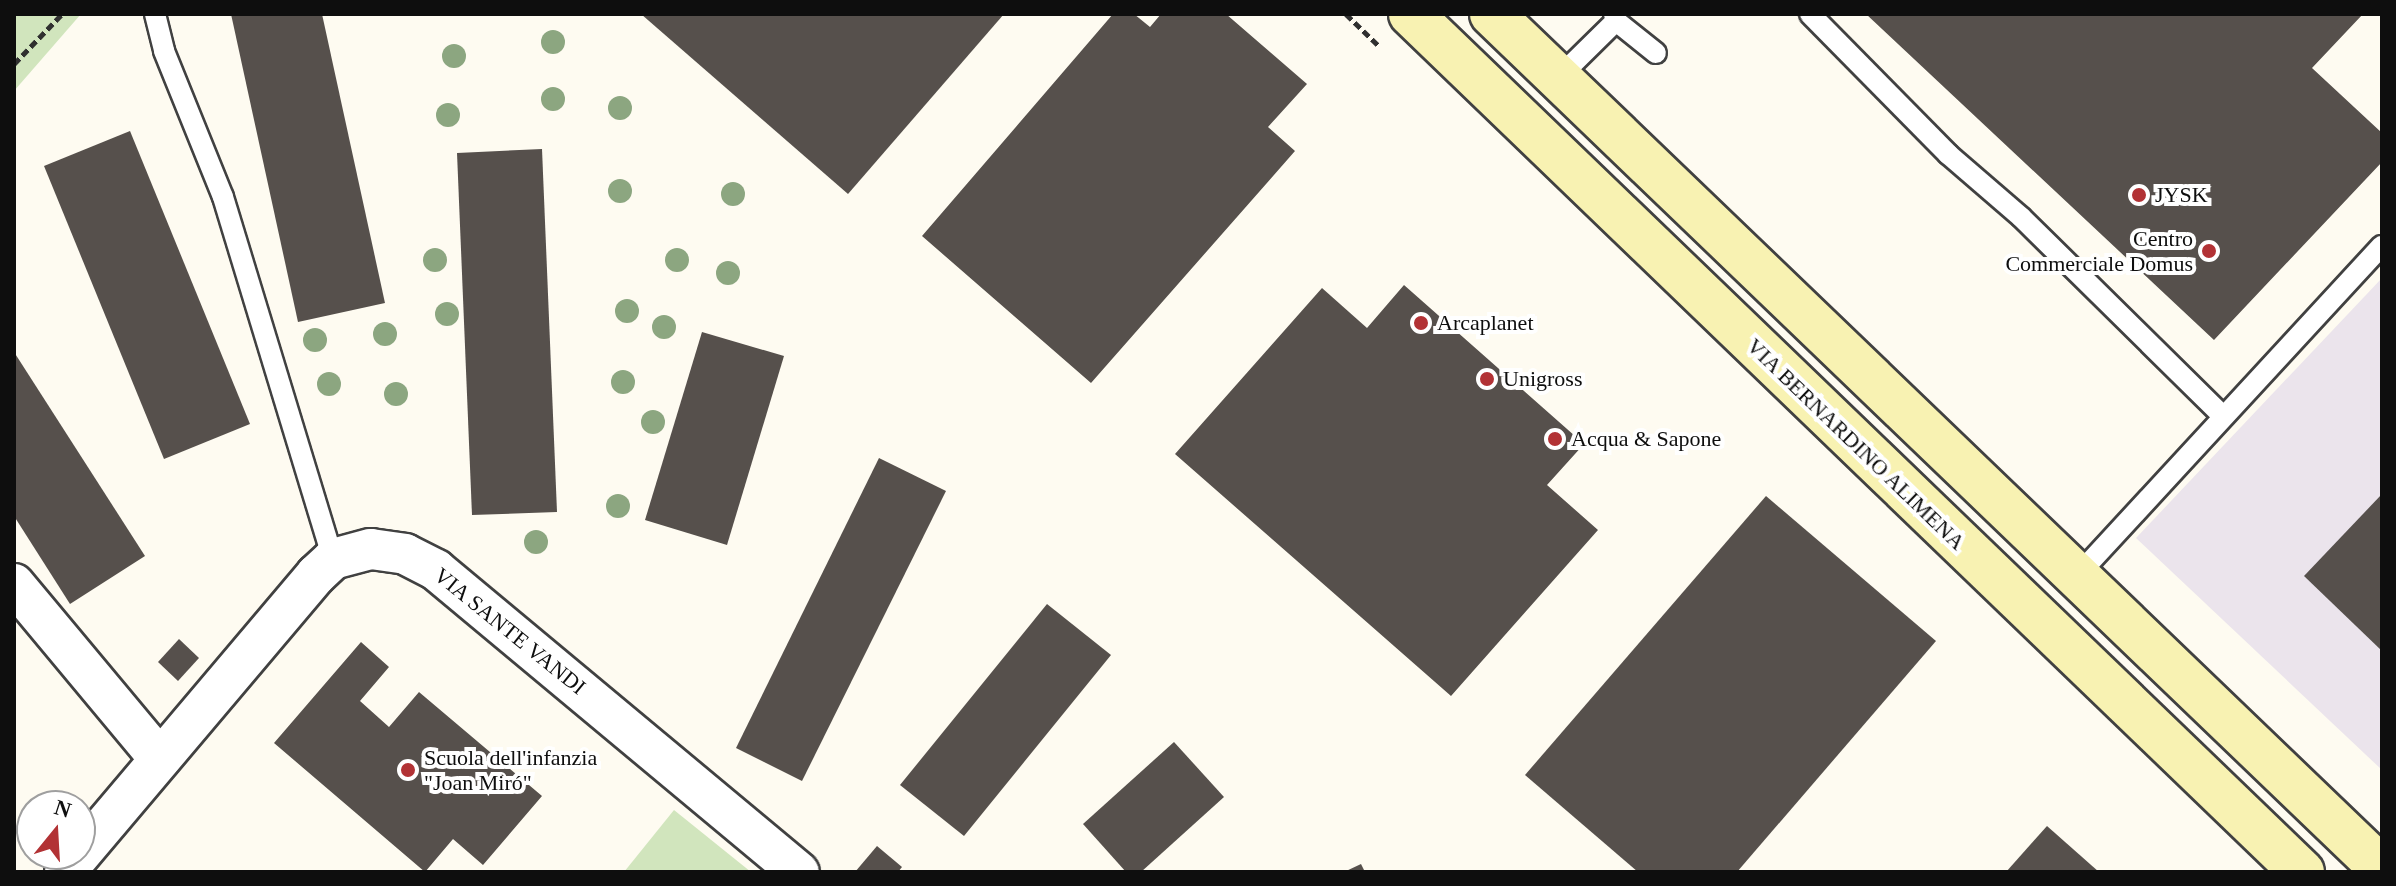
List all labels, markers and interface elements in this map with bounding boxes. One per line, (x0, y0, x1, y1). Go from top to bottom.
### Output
place label: JYSK (2155, 182, 2208, 208)
marker: JYSK (2130, 186, 2148, 204)
place label: Centro Commerciale Domus (2005, 225, 2193, 276)
marker: Centro Commerciale Domus (2200, 242, 2218, 260)
place label: Arcaplanet (1437, 310, 1533, 336)
marker: Arcaplanet (1412, 314, 1430, 332)
street label: VIA BERNARDINO ALIMENA (1740, 332, 1972, 556)
place label: Unigross (1503, 366, 1582, 392)
marker: Unigross (1478, 370, 1496, 388)
place label: Acqua & Sapone (1571, 426, 1721, 452)
marker: Acqua & Sapone (1546, 430, 1564, 448)
street label: VIA SANTE VANDI (428, 561, 592, 701)
place label: Scuola dell'infanzia "Joan Miró" (424, 744, 597, 796)
marker: Scuola dell'infanzia "Joan Miró" (399, 761, 417, 779)
north arrow (16, 790, 96, 870)
text: N (52, 794, 74, 823)

